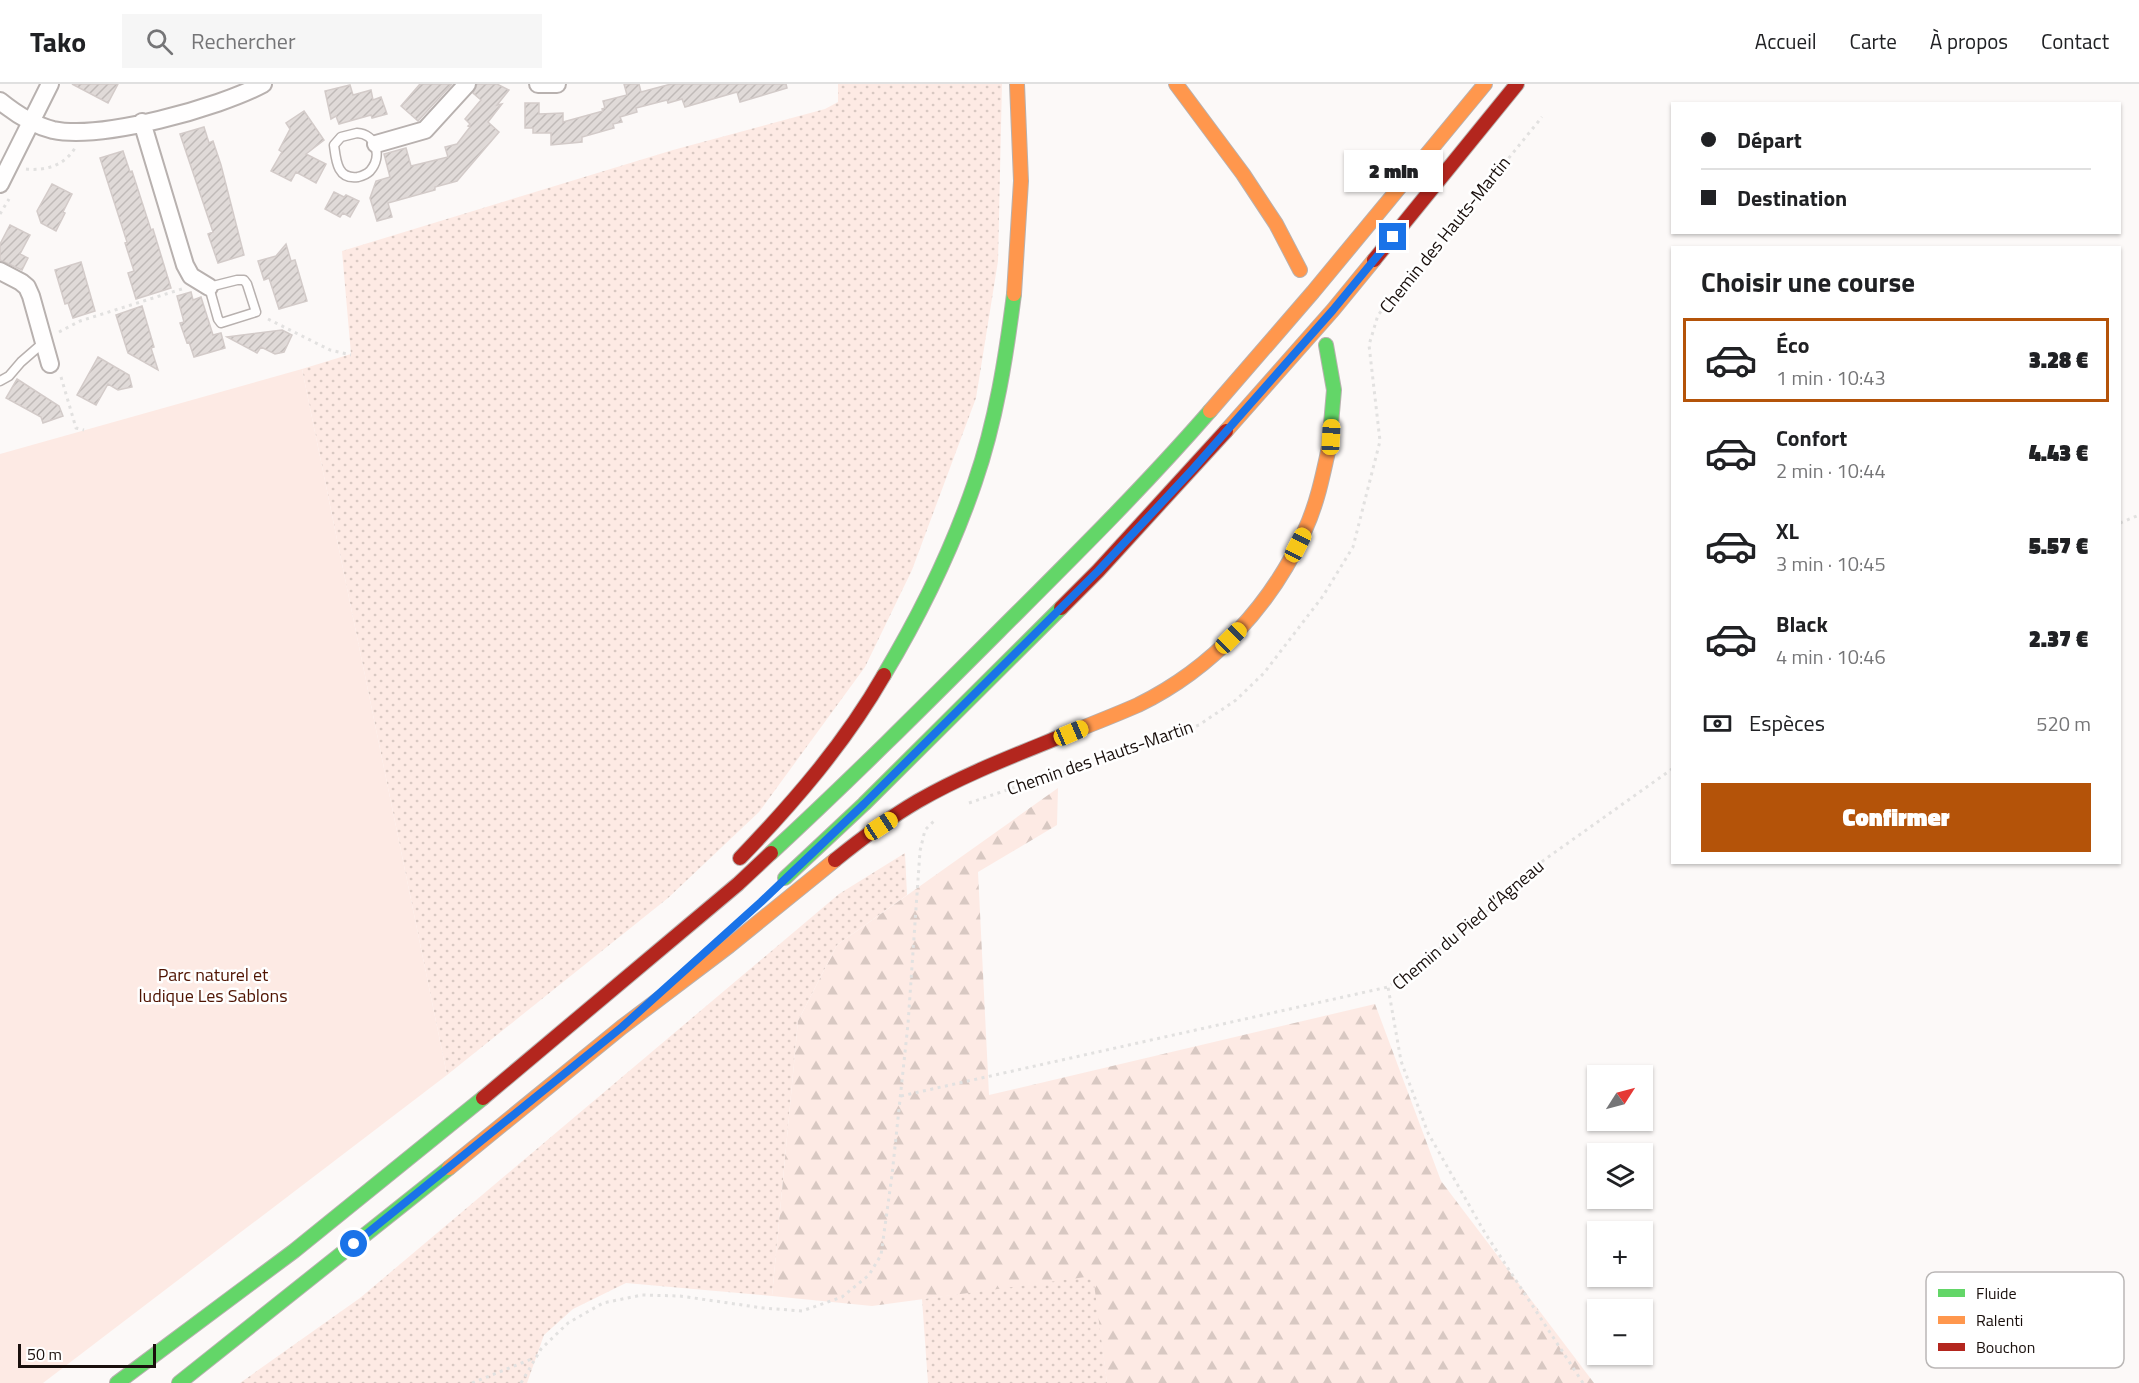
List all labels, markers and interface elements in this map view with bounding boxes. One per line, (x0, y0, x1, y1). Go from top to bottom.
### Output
search box (122, 14, 542, 68)
text: Tako (30, 20, 86, 63)
text: Rechercher (191, 24, 296, 58)
icon: search (143, 25, 176, 58)
text: Accueil (1755, 25, 1817, 57)
text: Carte (1850, 25, 1897, 57)
text: À propos (1930, 25, 2008, 57)
text: Contact (2041, 25, 2109, 57)
text: Départ (1737, 123, 1802, 157)
callout: 2 min (1344, 150, 1442, 192)
street label: Chemin des Hauts-Martin (1373, 150, 1517, 319)
text: 2 min (1369, 155, 1418, 186)
text: Destination (1737, 181, 1847, 215)
route end (1379, 223, 1406, 250)
text: Choisir une course (1701, 261, 1915, 302)
text: Éco (1776, 328, 1809, 362)
icon: car (1704, 333, 1758, 387)
text: 3.28 € (2029, 343, 2088, 377)
text: 1 min · 10:43 (1776, 362, 1886, 393)
car (1321, 419, 1341, 455)
text: Confort (1776, 421, 1847, 455)
icon: car (1704, 426, 1758, 480)
text: 4.43 € (2029, 436, 2088, 470)
text: 2 min · 10:44 (1776, 455, 1886, 486)
text: XL (1776, 514, 1799, 548)
icon: car (1704, 519, 1758, 573)
car (1282, 525, 1314, 565)
text: 5.57 € (2029, 529, 2088, 563)
text: 3 min · 10:45 (1776, 548, 1886, 579)
text: Black (1776, 607, 1828, 641)
icon: car (1704, 612, 1758, 666)
car (1212, 619, 1250, 657)
text: 2.37 € (2029, 622, 2088, 656)
text: 4 min · 10:46 (1776, 641, 1886, 672)
text: Espèces (1749, 706, 1825, 740)
icon: cash (1701, 707, 1734, 740)
text: 520 m (2036, 708, 2091, 739)
street label: Chemin des Hauts-Martin (1003, 713, 1197, 802)
car (1051, 718, 1091, 748)
button: Confirmer (1701, 783, 2091, 852)
car (861, 809, 901, 843)
street label: Chemin du Pied d’Agneau (1386, 853, 1550, 996)
park label: Parc naturel et ludique Les Sablons (138, 961, 288, 1009)
north arrow (1587, 1065, 1653, 1131)
map controls (1587, 1065, 1653, 1365)
button: layers (1587, 1143, 1653, 1209)
button: + (1587, 1221, 1653, 1287)
route start (340, 1230, 367, 1257)
legend (1926, 1272, 2124, 1368)
text: Fluide (1976, 1281, 2017, 1305)
button: − (1587, 1299, 1653, 1365)
text: Ralenti (1976, 1308, 2023, 1332)
text: Bouchon (1976, 1335, 2035, 1359)
scale bar (18, 1341, 156, 1368)
text: 50 m (27, 1342, 62, 1366)

